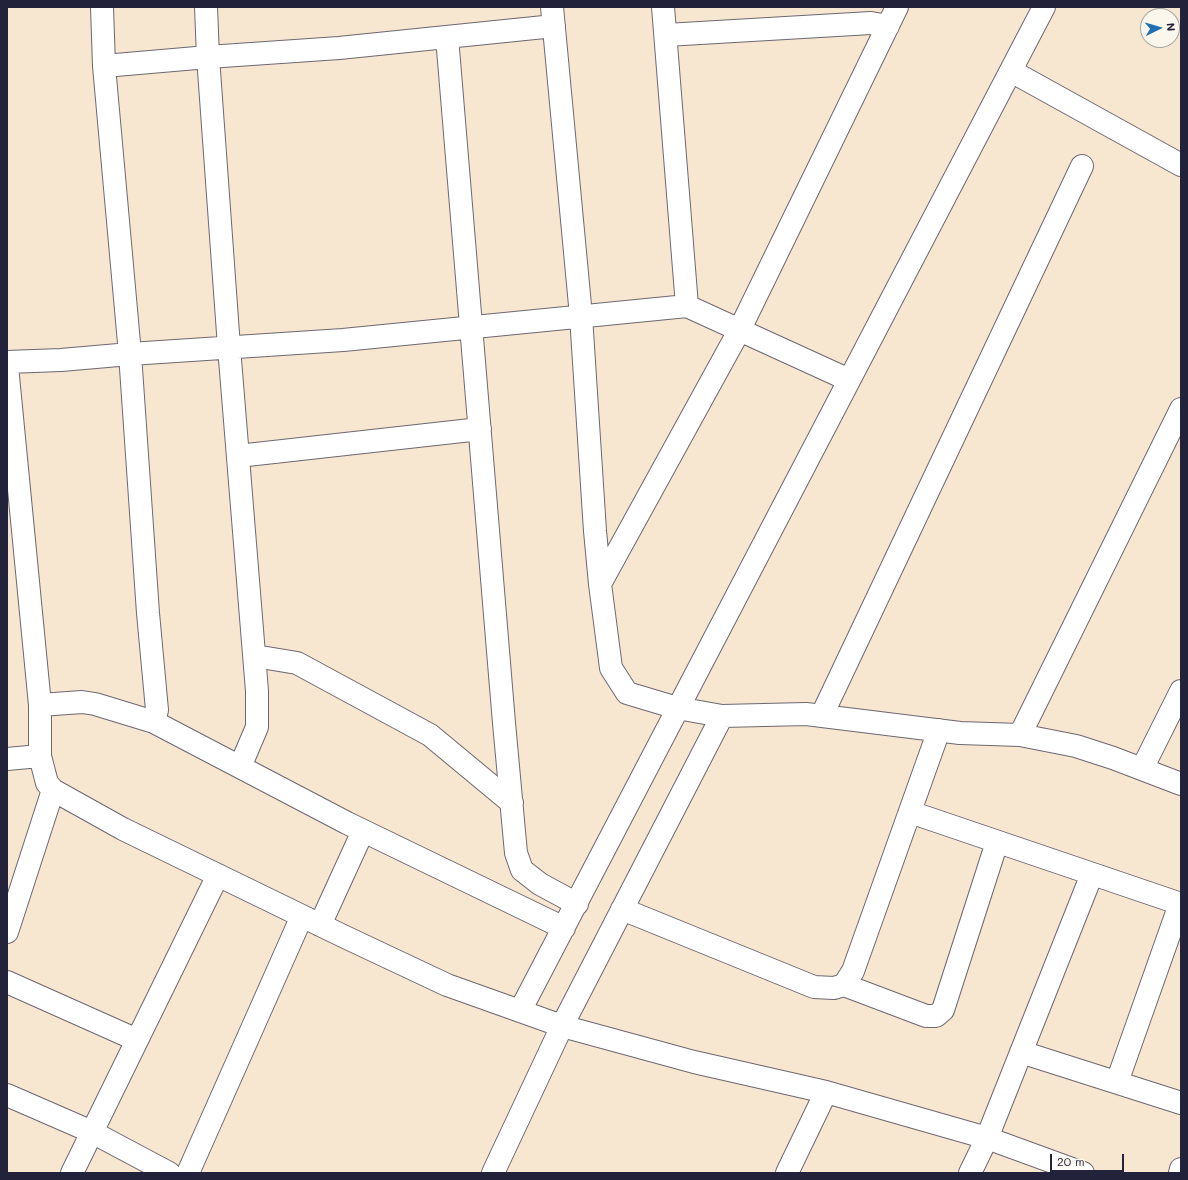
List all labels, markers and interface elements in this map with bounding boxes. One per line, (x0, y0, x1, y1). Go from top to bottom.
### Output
north arrow (1140, 8, 1180, 48)
text: N (1164, 22, 1179, 32)
scale bar (1052, 1146, 1126, 1172)
text: 20 m (1057, 1153, 1085, 1169)

